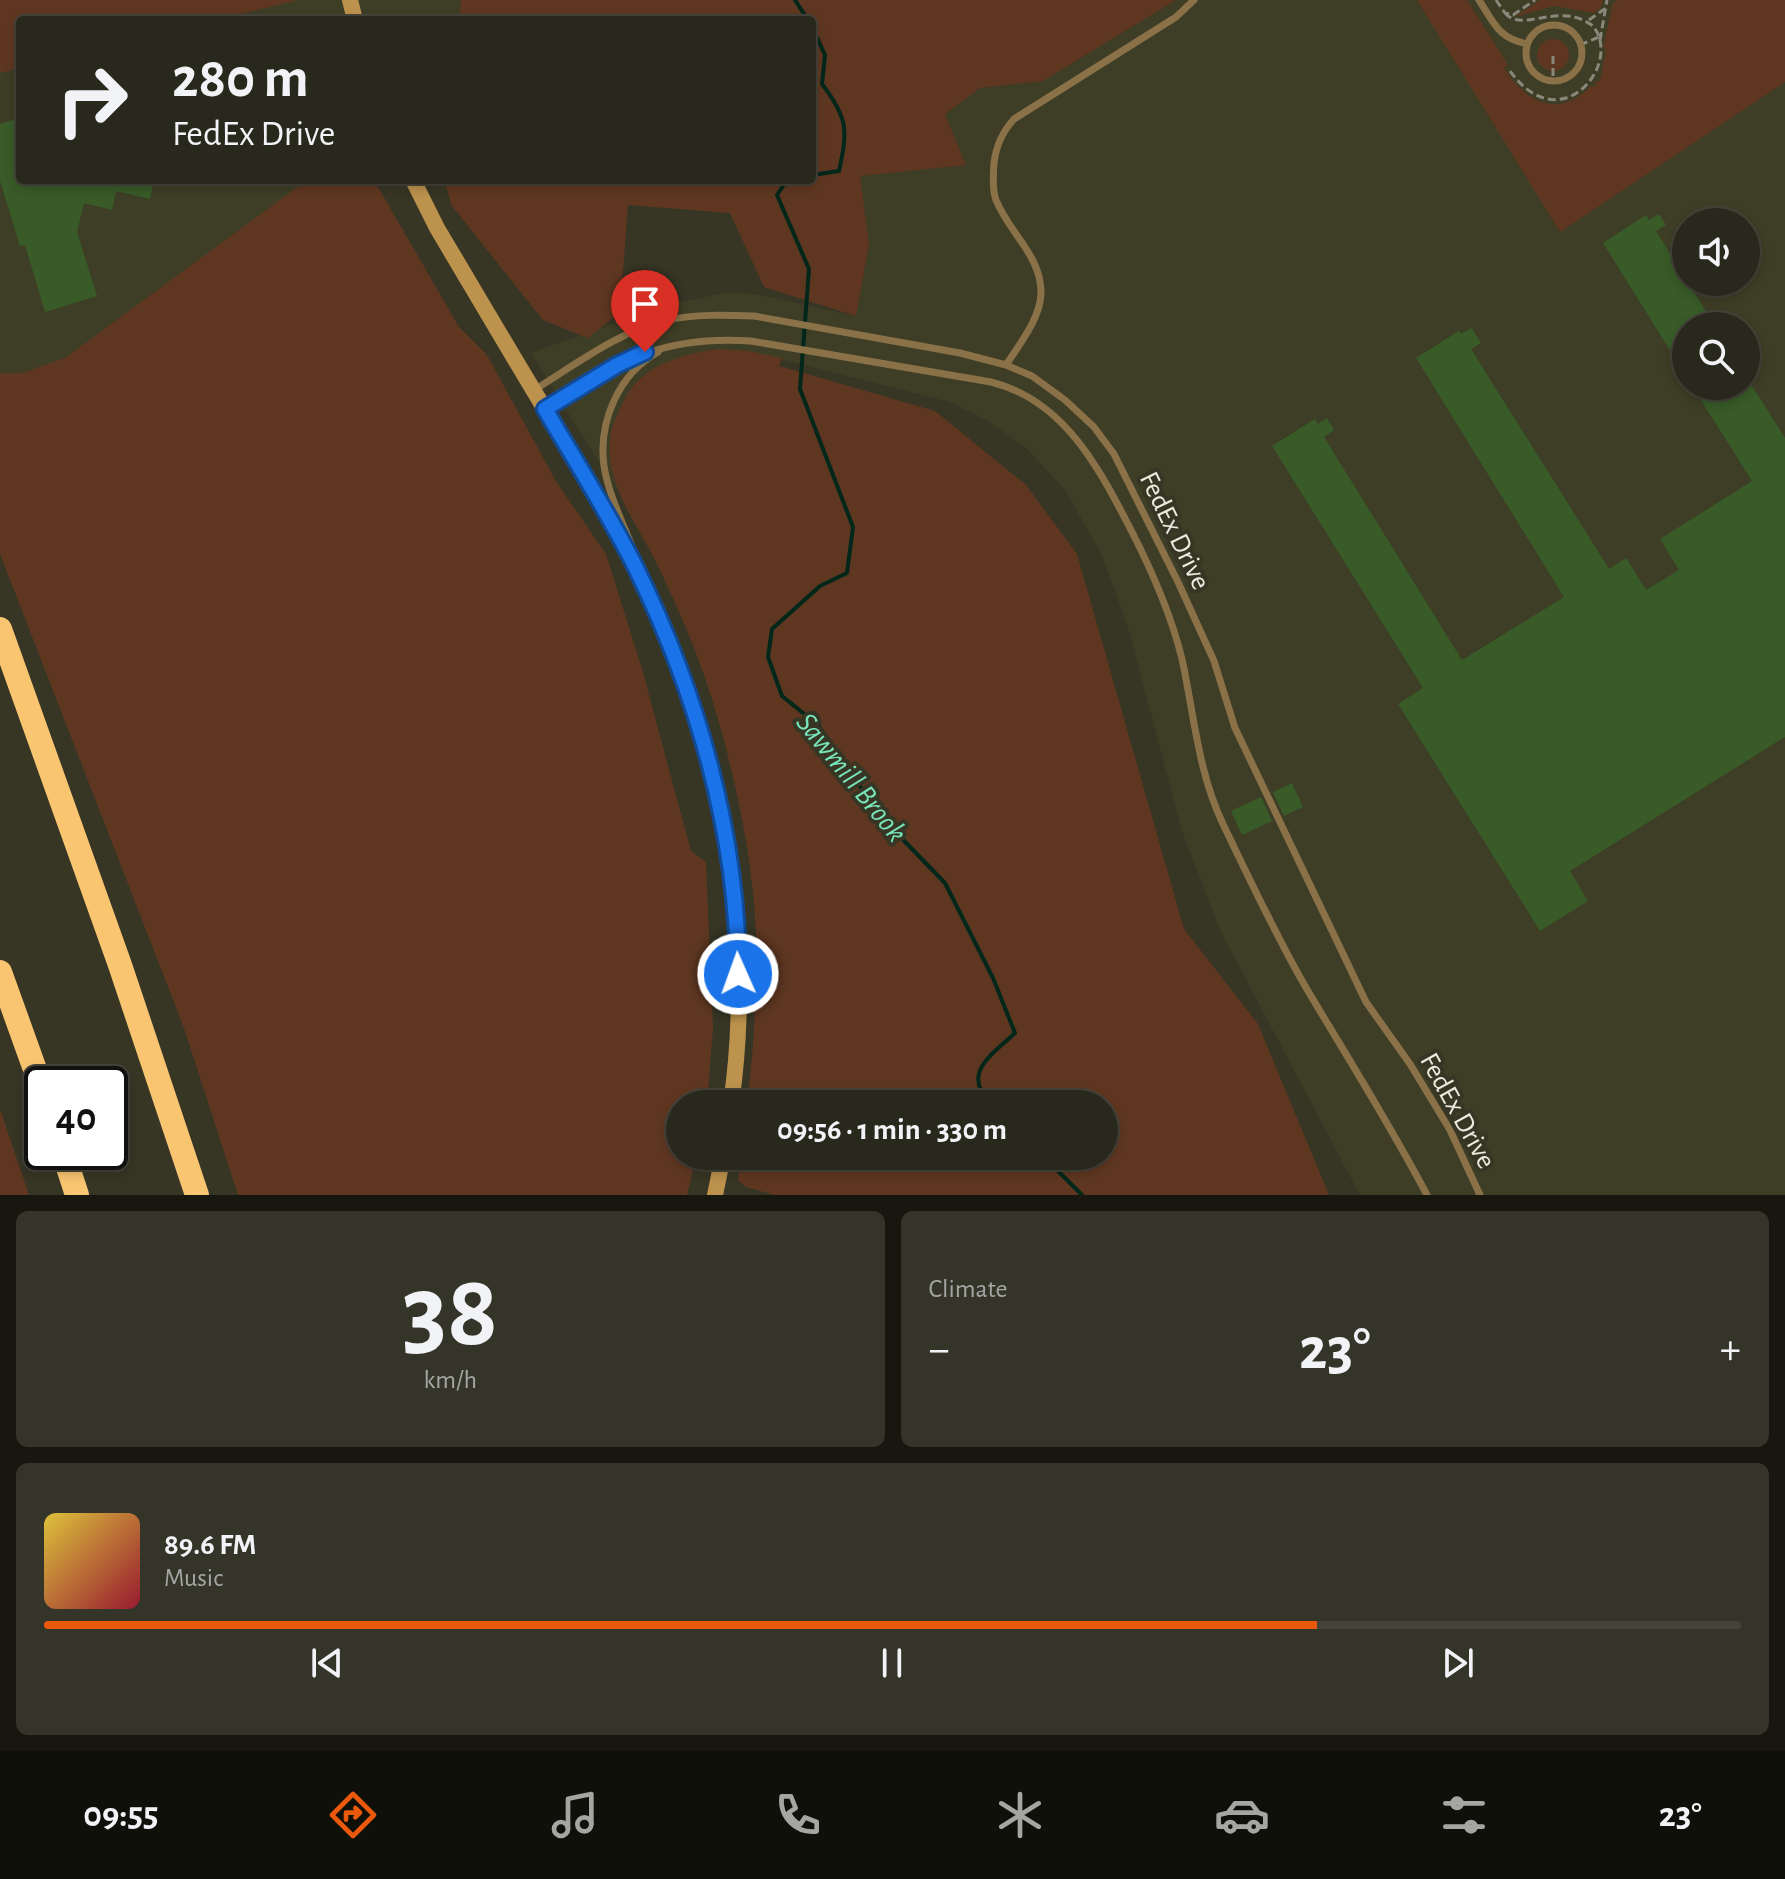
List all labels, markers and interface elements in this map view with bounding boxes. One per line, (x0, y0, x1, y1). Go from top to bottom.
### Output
icon: right (40, 48, 144, 152)
text: 280 m (172, 51, 309, 107)
text: FedEx Drive (172, 116, 335, 152)
map controls (1672, 208, 1760, 400)
button: sound (1672, 208, 1760, 296)
pin (611, 270, 679, 352)
icon: arrive (623, 282, 667, 326)
button: search (1672, 312, 1760, 400)
street label: FedEx Drive (1134, 468, 1215, 594)
water label: Sawmill Brook (790, 707, 912, 848)
position arrow (696, 932, 780, 1016)
street label: FedEx Drive (1414, 1049, 1500, 1173)
speed limit sign: 40 (24, 1066, 128, 1170)
text: 09:56 · 1 min · 330 m (777, 1115, 1007, 1145)
text: 38 (402, 1261, 498, 1365)
text: Climate (929, 1276, 1007, 1302)
text: 23° (1299, 1320, 1371, 1380)
text: − (929, 1328, 950, 1372)
text: + (1720, 1328, 1741, 1372)
text: km/h (423, 1367, 477, 1393)
text: 89.6 FM (164, 1530, 256, 1560)
text: Music (164, 1565, 223, 1591)
icon: previous (305, 1641, 349, 1685)
icon: pause (870, 1641, 914, 1685)
icon: next (1436, 1641, 1480, 1685)
icon: directions (325, 1787, 381, 1843)
icon: music (547, 1787, 603, 1843)
icon: phone (770, 1787, 826, 1843)
icon: climate (992, 1787, 1048, 1843)
icon: car (1214, 1787, 1270, 1843)
icon: filters (1436, 1787, 1492, 1843)
text: 09:55 (83, 1797, 159, 1833)
text: 23° (1659, 1797, 1702, 1833)

